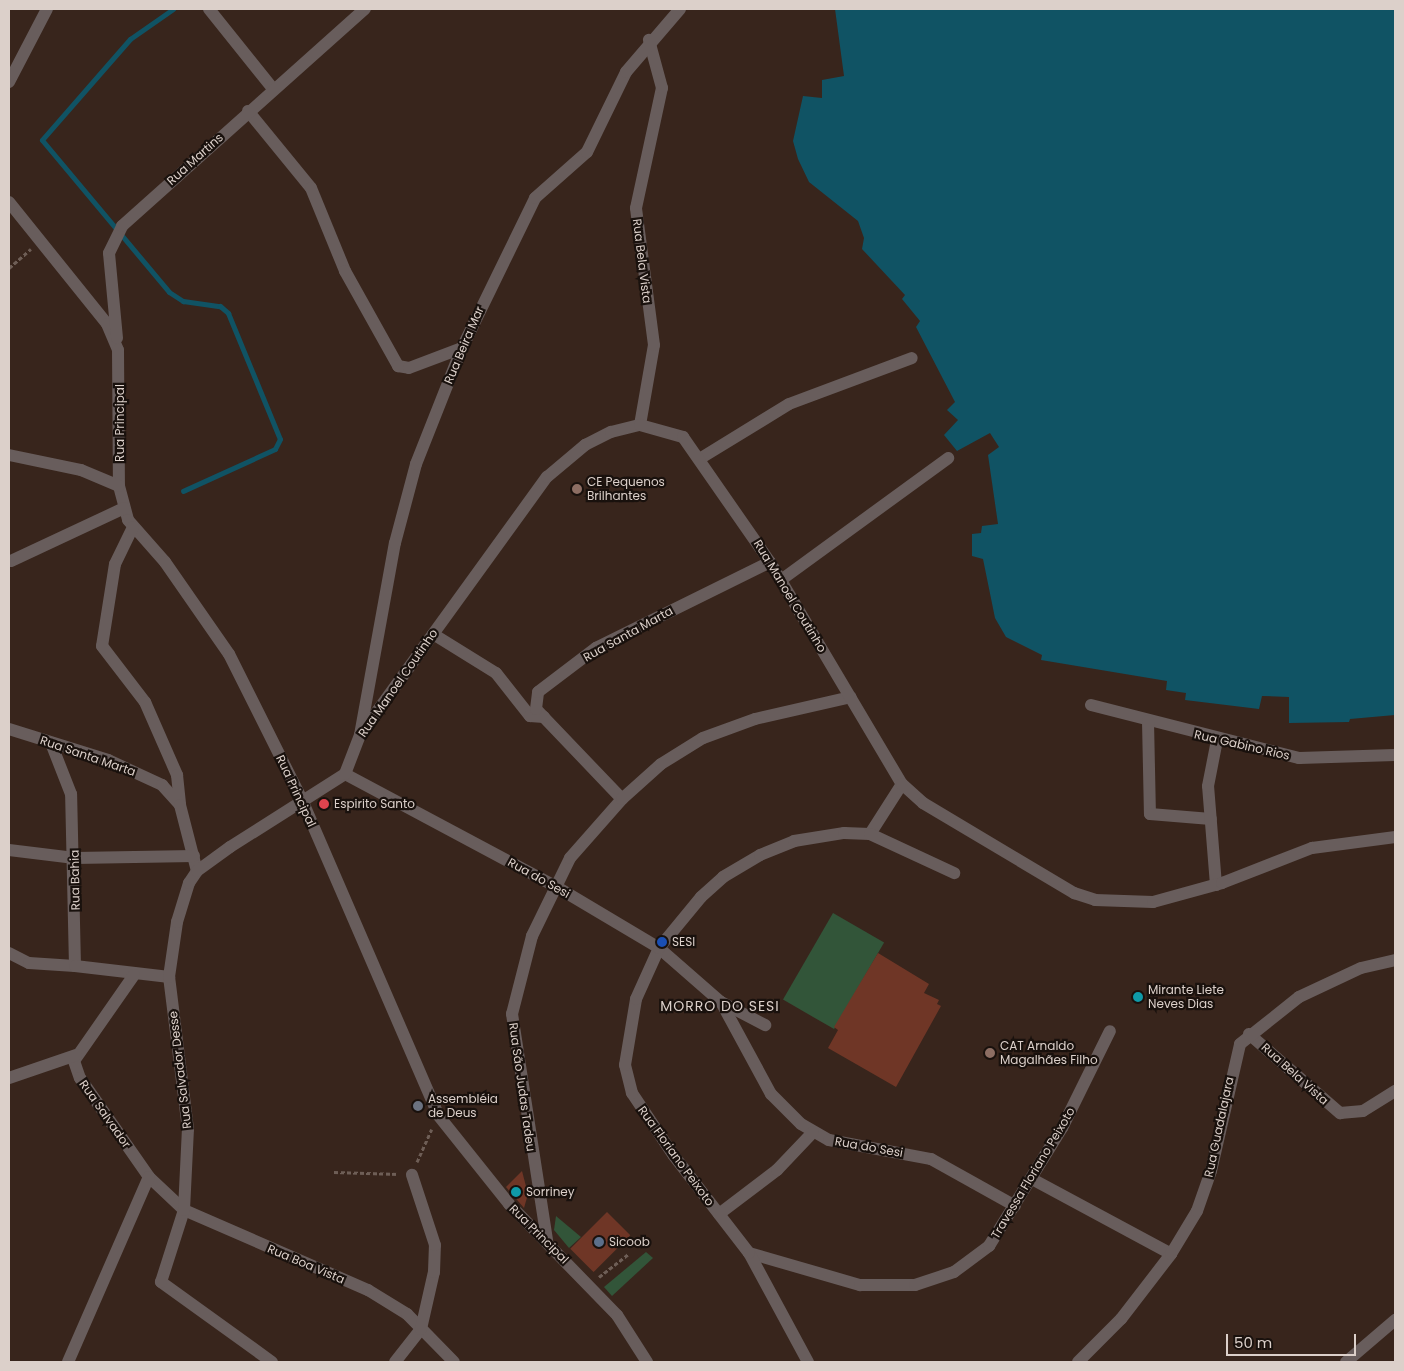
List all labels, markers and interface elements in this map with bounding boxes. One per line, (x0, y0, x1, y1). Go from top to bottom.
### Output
street label: Rua Martins (164, 130, 226, 188)
street label: Rua Bela Vista (630, 218, 654, 304)
street label: Rua Beira Mar (441, 304, 487, 386)
street label: Rua Principal (113, 384, 127, 462)
place label: CE Pequenos Brilhantes (587, 475, 665, 503)
marker: CE Pequenos Brilhantes (571, 483, 583, 495)
street label: Rua Manoel Coutinho (751, 537, 829, 655)
street label: Rua Santa Marta (581, 603, 675, 665)
street label: Rua Manoel Coutinho (355, 626, 441, 740)
street label: Rua Gabino Rios (1193, 727, 1291, 763)
street label: Rua Santa Marta (38, 733, 138, 779)
street label: Rua Principal (273, 753, 319, 829)
place label: Espirito Santo (334, 797, 415, 811)
marker: Espirito Santo (318, 798, 330, 810)
street label: Rua Bahia (67, 850, 83, 910)
street label: Rua do Sesi (505, 855, 573, 901)
place label: SESI (672, 935, 695, 949)
marker: SESI (656, 936, 668, 948)
place label: Mirante Liete Neves Dias (1148, 983, 1224, 1011)
marker: Mirante Liete Neves Dias (1132, 991, 1144, 1003)
district label: MORRO DO SESI (659, 998, 781, 1014)
street label: Rua Salvador Desse (166, 1010, 194, 1130)
street label: Rua São Judas Tadeu (506, 1022, 538, 1152)
place label: CAT Arnaldo Magalhães Filho (1000, 1039, 1098, 1067)
street label: Rua Bela Vista (1259, 1040, 1331, 1108)
marker: CAT Arnaldo Magalhães Filho (984, 1047, 996, 1059)
street label: Rua Guadalajara (1201, 1075, 1237, 1179)
street label: Rua Salvador (76, 1077, 134, 1151)
place label: Assembléia de Deus (428, 1092, 498, 1120)
marker: Assembléia de Deus (412, 1100, 424, 1112)
street label: Rua Floriano Peixoto (635, 1103, 717, 1209)
street label: Travessa Floriano Peixoto (988, 1105, 1078, 1241)
street label: Rua do Sesi (834, 1134, 904, 1160)
place label: Sorriney (526, 1185, 575, 1199)
marker: Sorriney (510, 1186, 522, 1198)
street label: Rua Principal (506, 1201, 572, 1267)
place label: Sicoob (609, 1235, 650, 1249)
marker: Sicoob (593, 1236, 605, 1248)
street label: Rua Boa Vista (265, 1241, 347, 1287)
scale bar (1229, 1324, 1359, 1356)
text: 50 m (1234, 1332, 1272, 1353)

